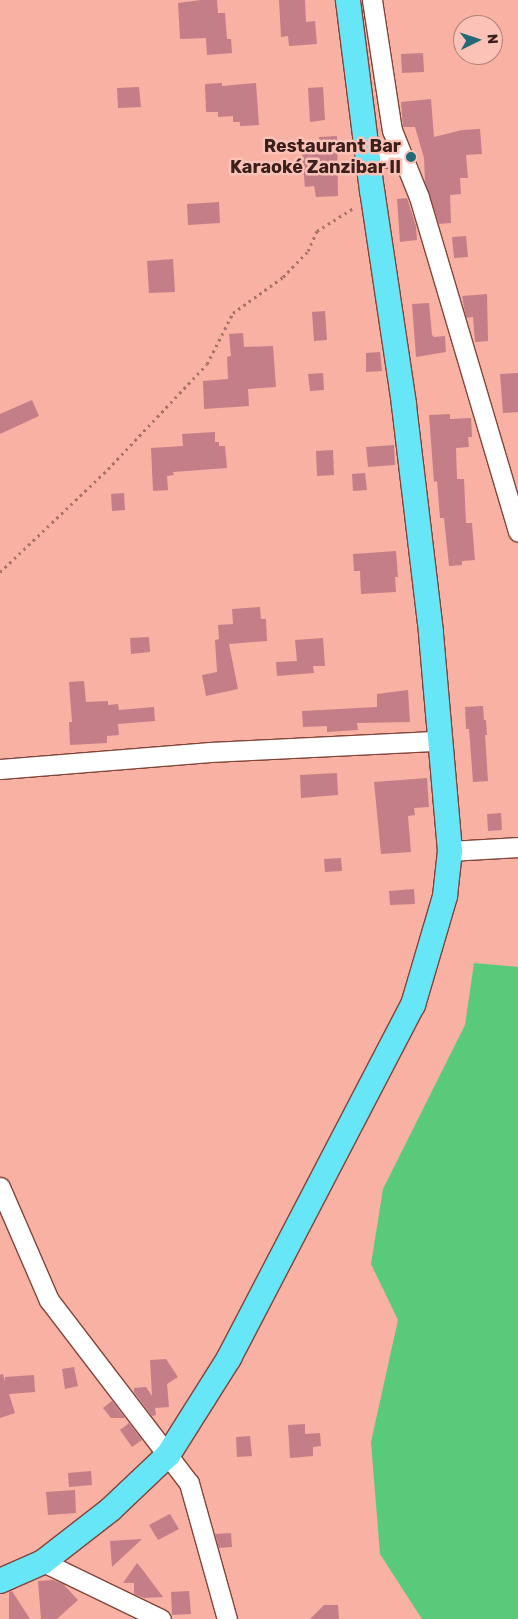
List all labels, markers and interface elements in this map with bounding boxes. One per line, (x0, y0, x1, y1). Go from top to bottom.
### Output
north arrow (453, 15, 503, 65)
text: N (484, 33, 501, 45)
place label: Restaurant Bar Karaoké Zanzibar II (230, 136, 401, 178)
marker: Restaurant Bar Karaoké Zanzibar II (405, 151, 417, 163)

